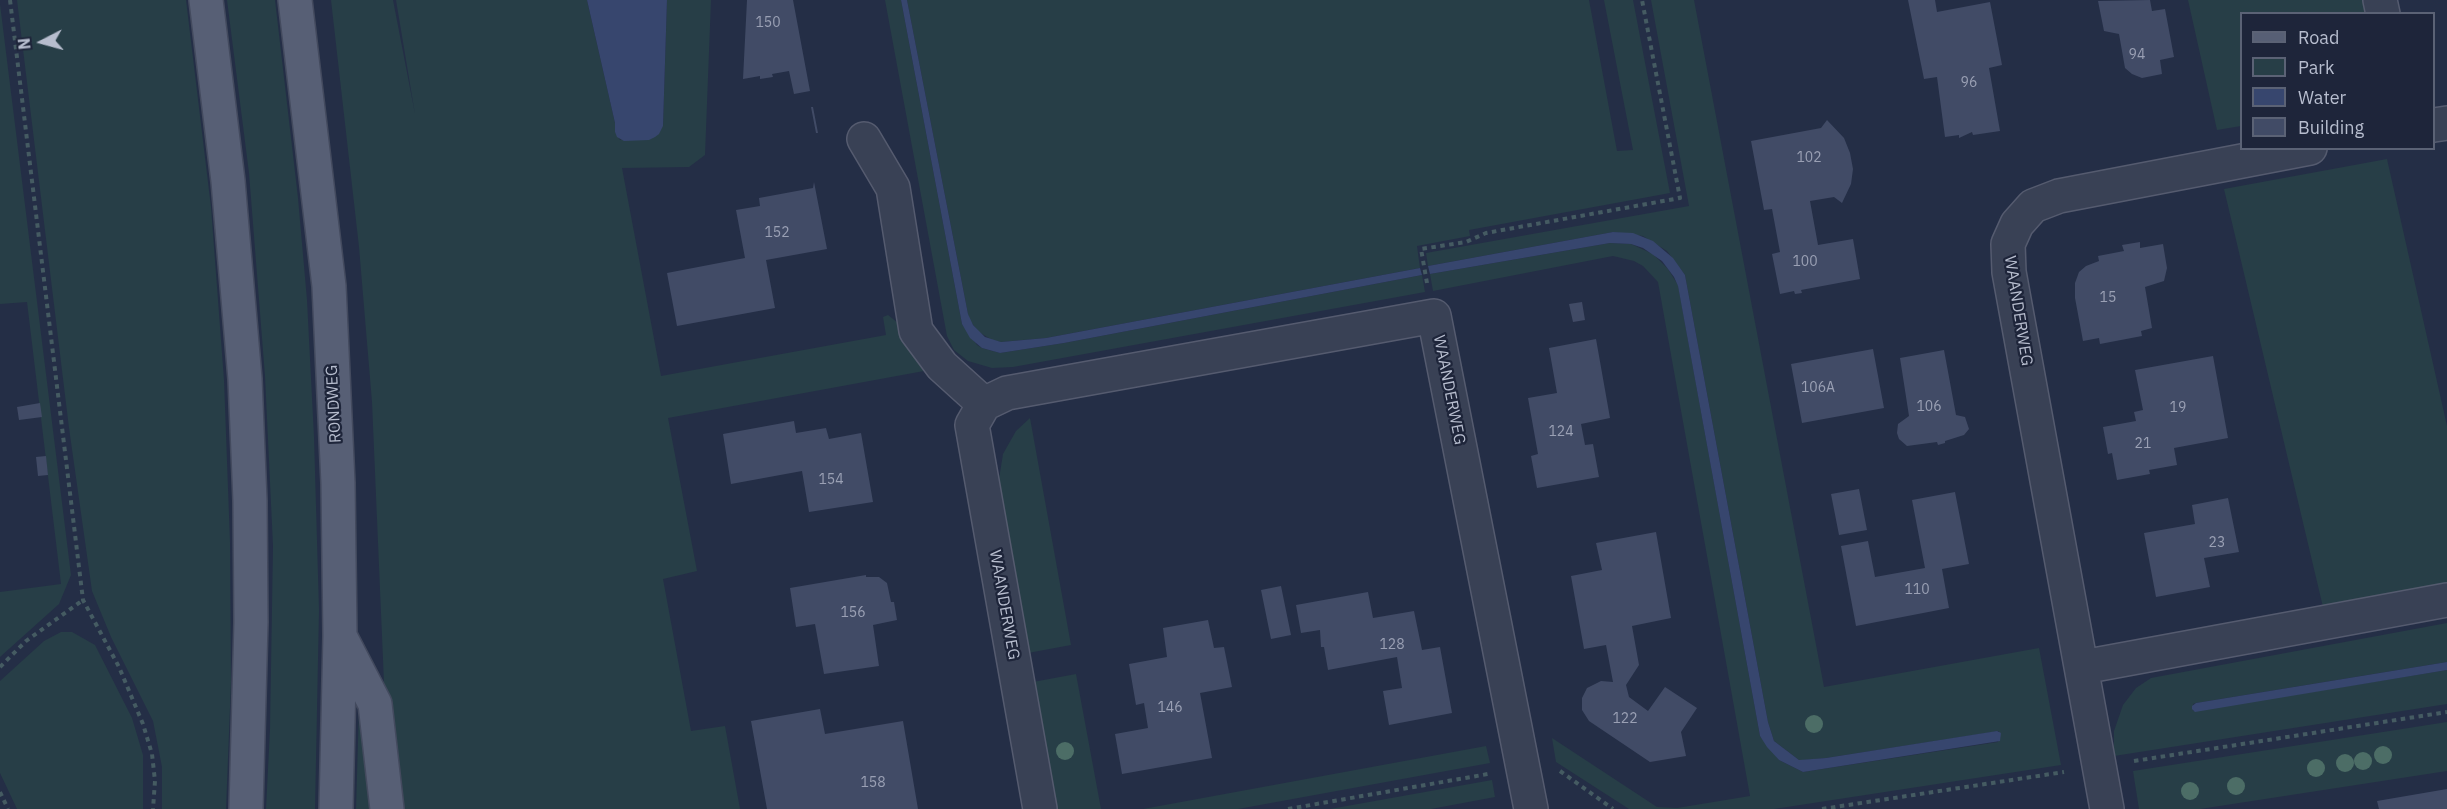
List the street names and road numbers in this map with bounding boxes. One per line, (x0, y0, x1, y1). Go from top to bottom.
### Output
street label: WAANDERWEG (2000, 255, 2036, 367)
street label: WAANDERWEG (1429, 334, 1469, 446)
street label: RONDWEG (322, 364, 346, 444)
street label: WAANDERWEG (985, 549, 1023, 661)

